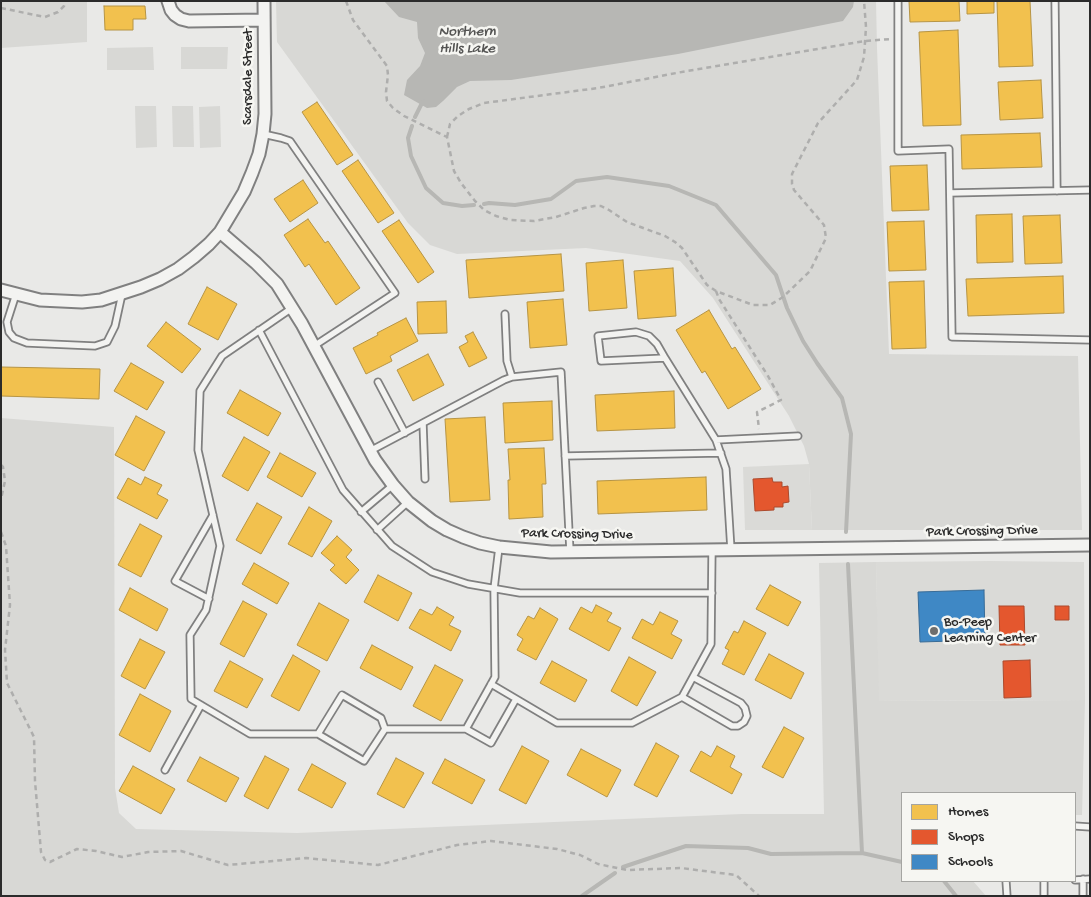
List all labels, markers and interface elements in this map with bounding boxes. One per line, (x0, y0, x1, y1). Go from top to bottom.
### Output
water label: Northern Hills Lake (438, 24, 496, 59)
street label: Scarsdale Street (241, 29, 257, 125)
street label: Park Crossing Drive (926, 523, 1038, 541)
street label: Park Crossing Drive (521, 526, 633, 544)
place label: Bo-Peep Learning Center (944, 615, 1036, 648)
marker: Bo-Peep Learning Center (928, 625, 940, 637)
legend (901, 792, 1076, 882)
text: Homes (948, 803, 988, 821)
text: Shops (948, 828, 984, 846)
text: Schools (948, 853, 993, 871)

